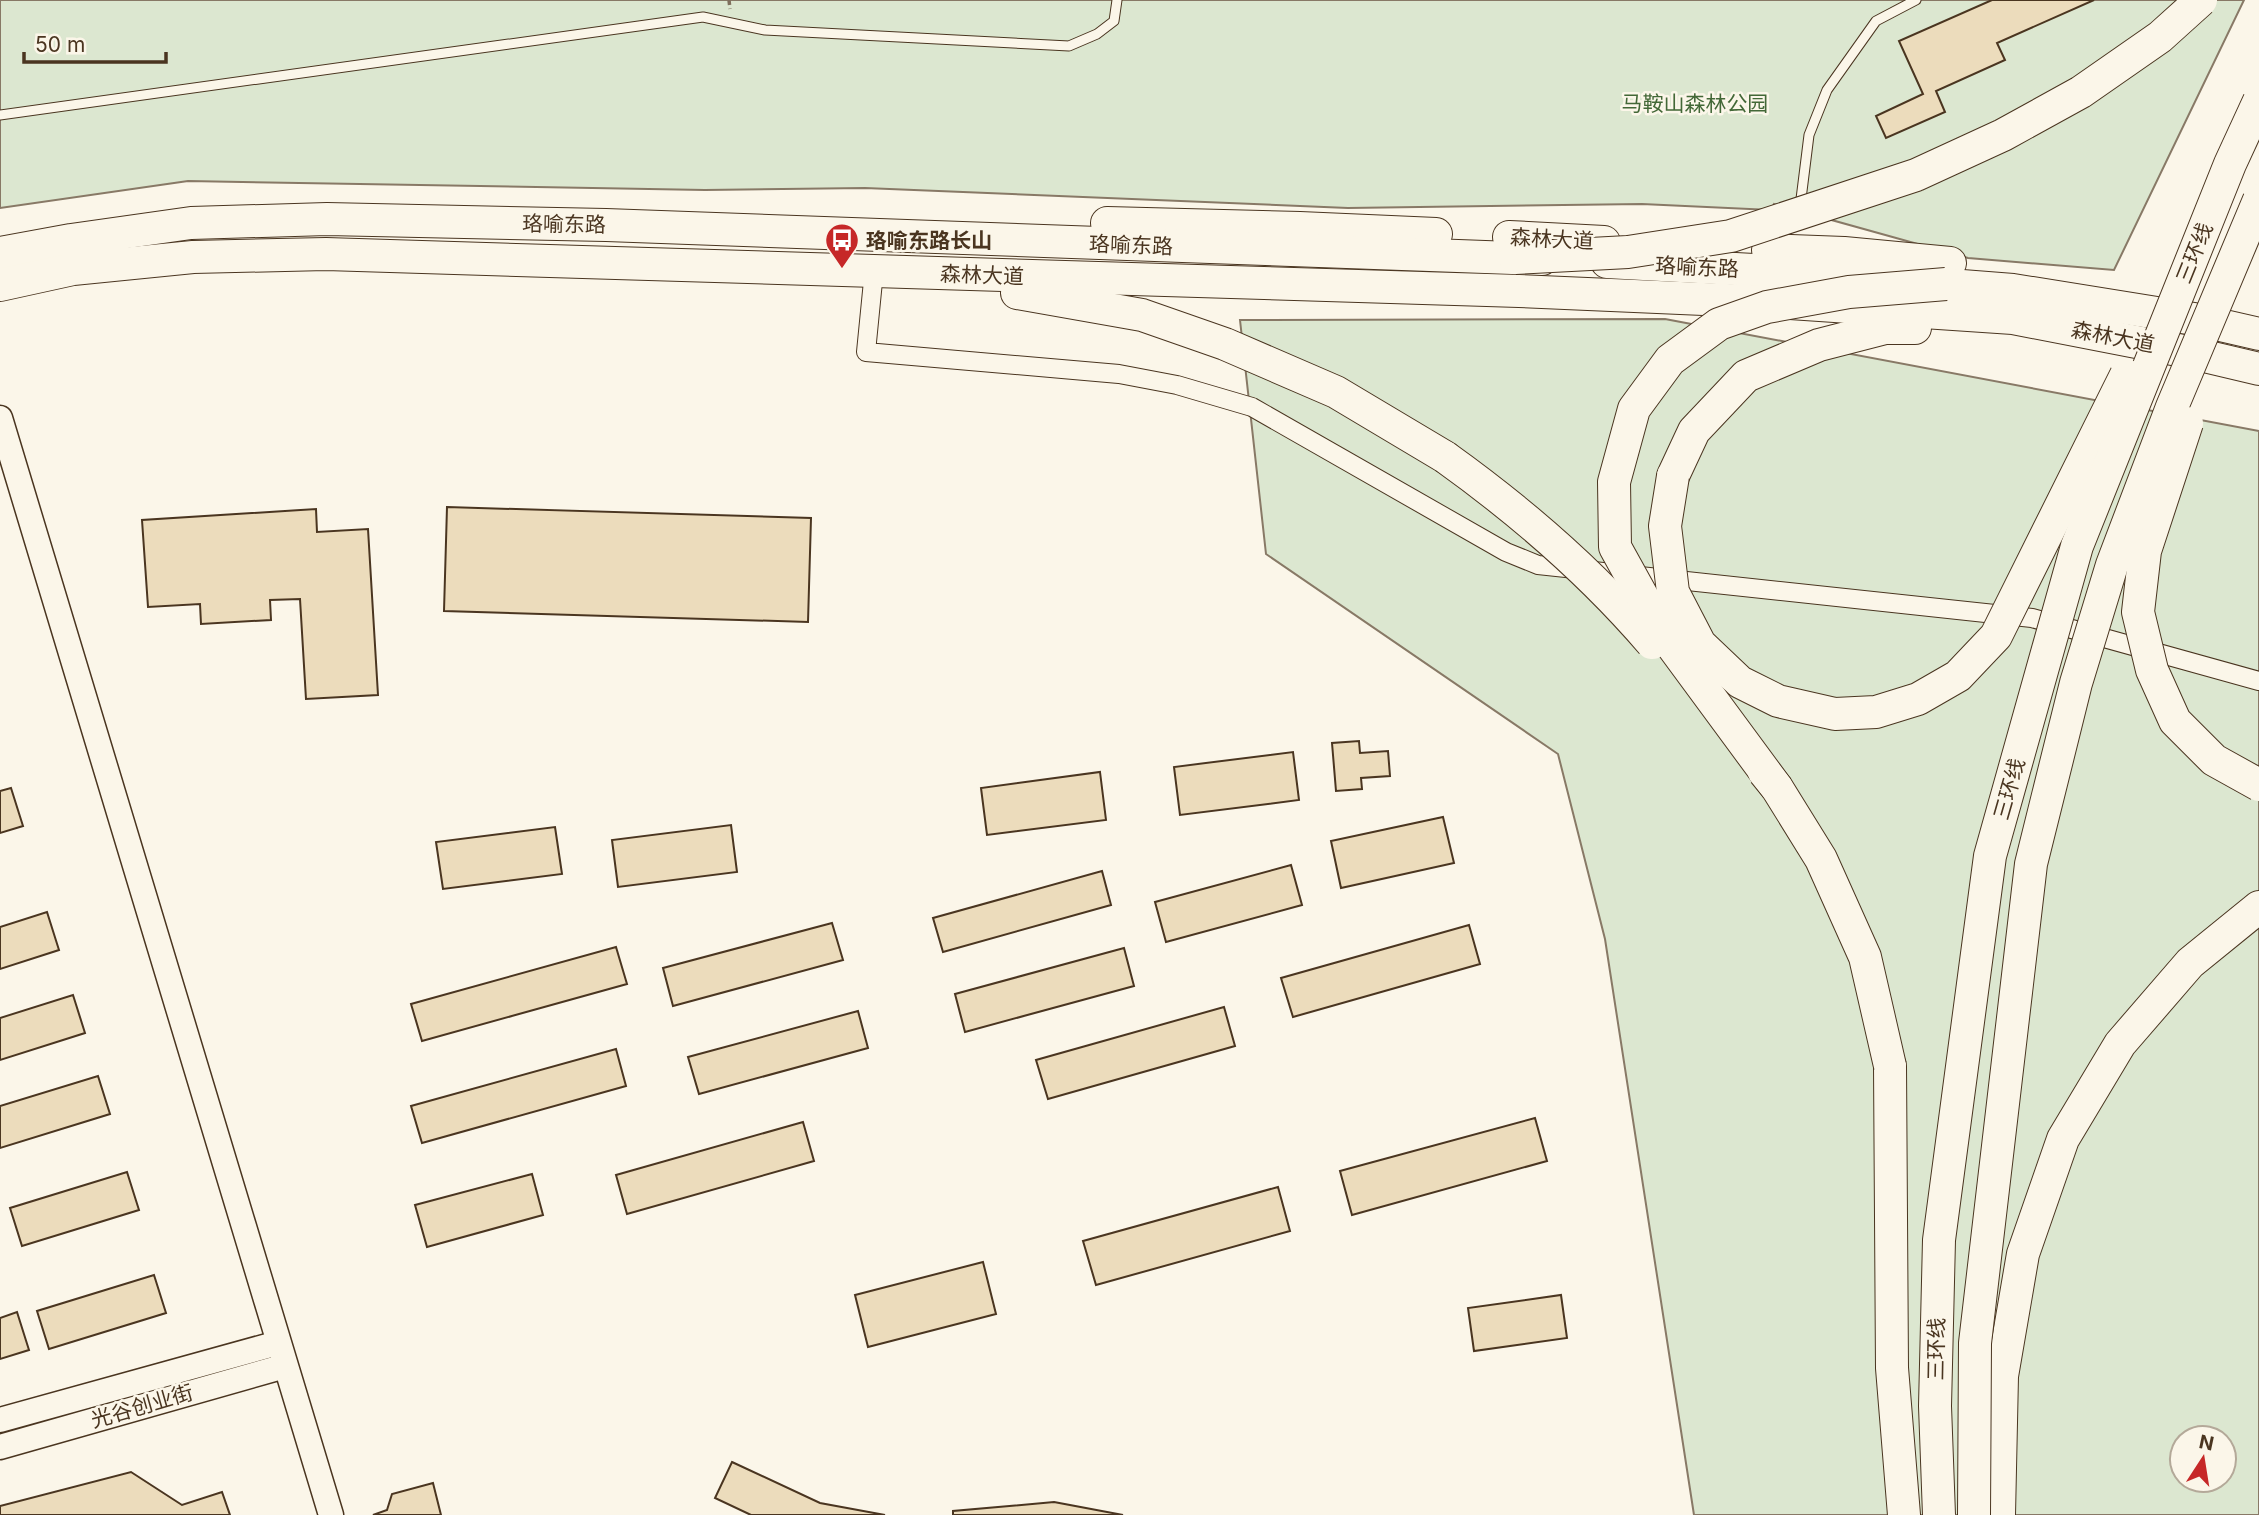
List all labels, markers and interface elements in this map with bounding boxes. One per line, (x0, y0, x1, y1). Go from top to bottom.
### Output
scale bar (24, 21, 166, 65)
text: 50 m (35, 32, 85, 57)
park label: 马鞍山森林公园 (1622, 91, 1769, 116)
street label: 珞喻东路 (522, 211, 606, 237)
street label: 三环线 (2171, 219, 2217, 287)
bus stop icon: 珞喻东路长山 (823, 221, 861, 270)
street label: 森林大道 (1509, 224, 1595, 254)
place label: 珞喻东路长山 (866, 228, 992, 253)
street label: 珞喻东路 (1089, 231, 1173, 259)
street label: 珞喻东路 (1654, 252, 1740, 282)
street label: 森林大道 (940, 261, 1024, 289)
street label: 森林大道 (2069, 317, 2157, 357)
street label: 三环线 (1988, 755, 2030, 823)
street label: 三环线 (1923, 1317, 1949, 1381)
street label: 光谷创业街 (88, 1380, 196, 1432)
north arrow (2168, 1424, 2238, 1494)
text: N (2197, 1430, 2216, 1456)

